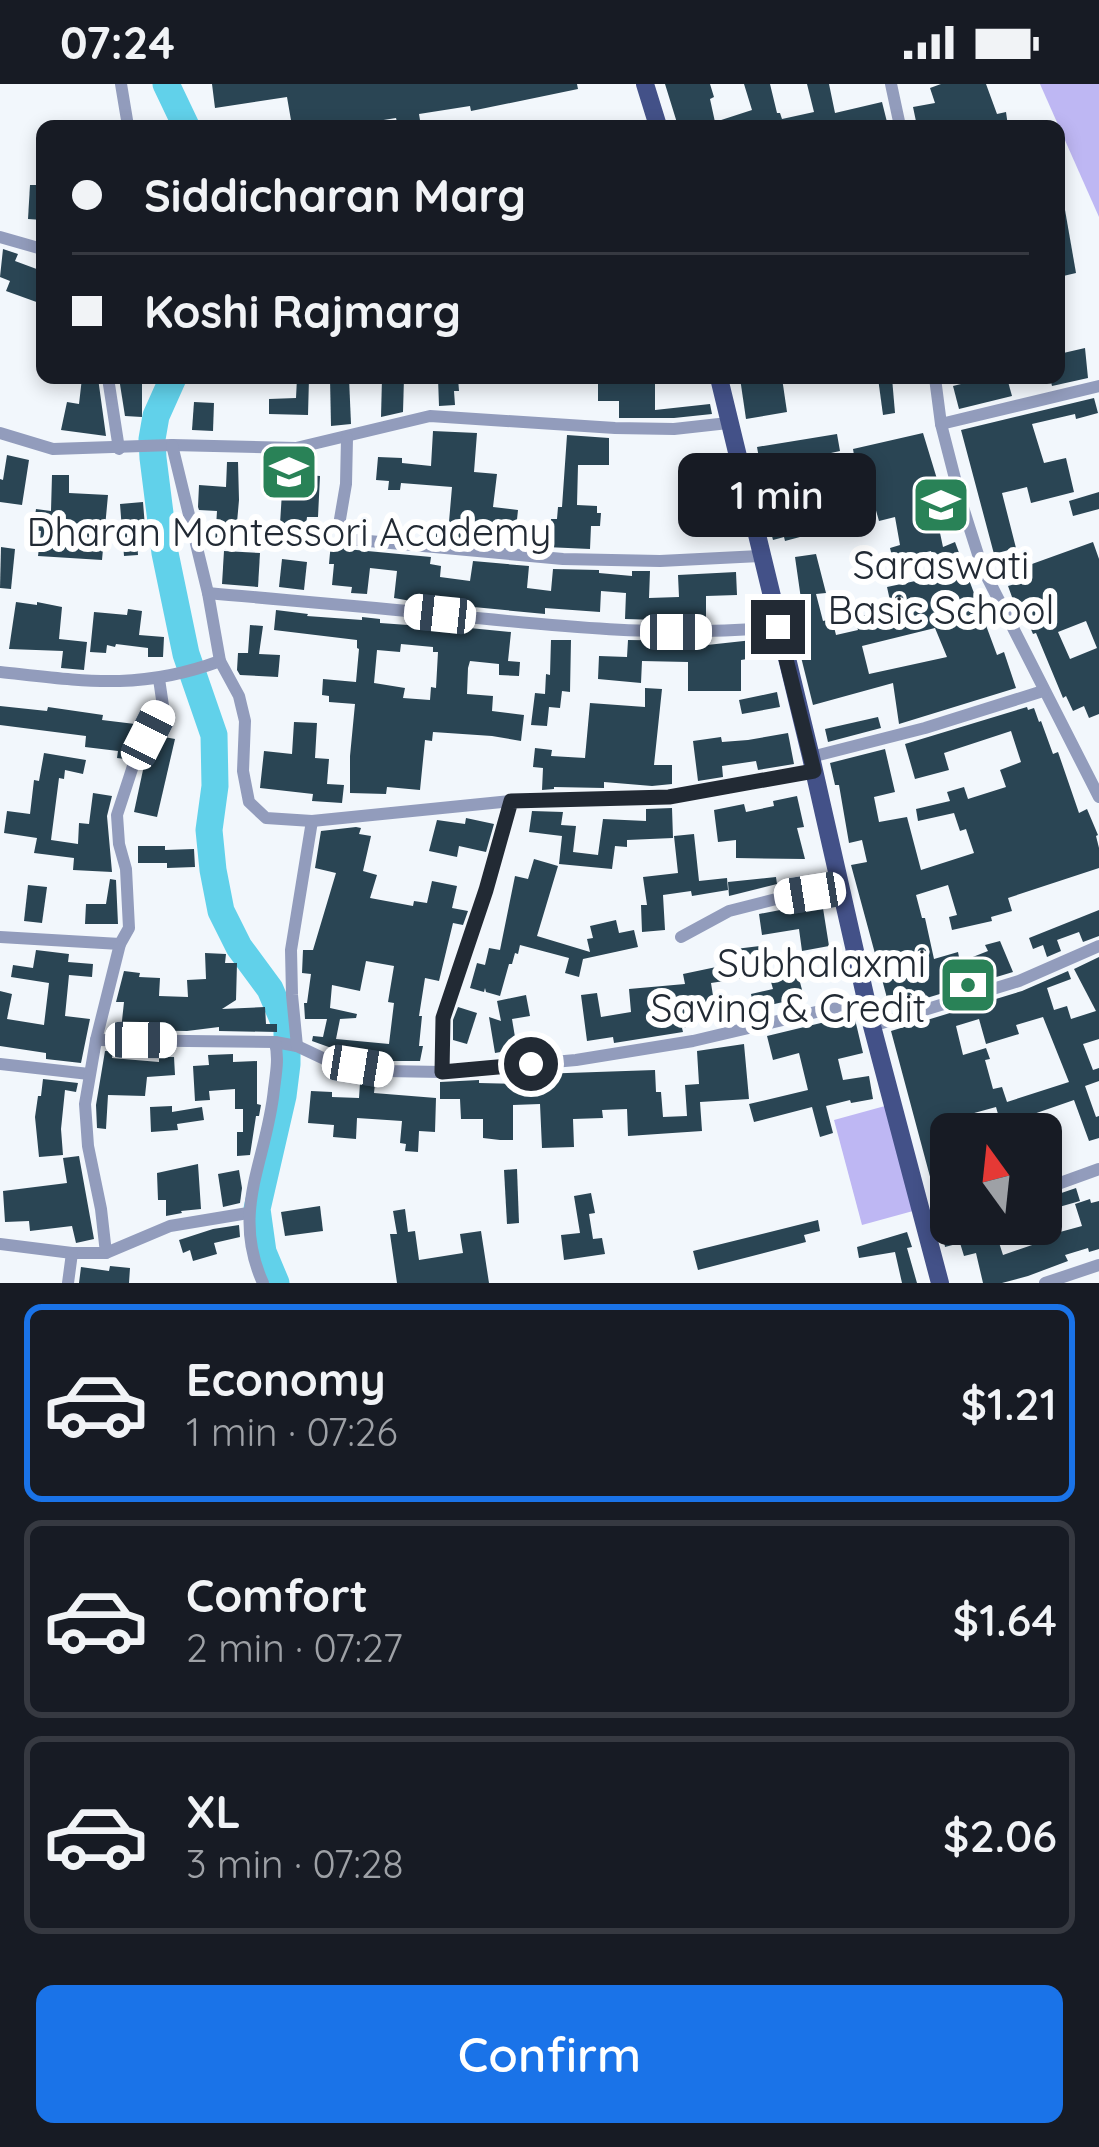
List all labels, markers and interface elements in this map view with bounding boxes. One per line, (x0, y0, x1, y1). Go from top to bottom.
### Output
text: 07:24 (60, 14, 175, 70)
text: Siddicharan Marg (144, 167, 526, 223)
text: Koshi Rajmarg (144, 283, 461, 339)
school or university icon: Dharan Montessori Academy (258, 441, 320, 503)
callout: 1 min (679, 453, 877, 537)
text: 1 min (730, 470, 824, 519)
school or university icon: Saraswati Basic School (910, 474, 972, 536)
place label: Dharan Montessori Academy (26, 507, 552, 556)
place label: Saraswati Basic School (828, 540, 1054, 634)
car (402, 592, 478, 636)
route end (751, 600, 805, 654)
car (640, 614, 712, 650)
car (116, 695, 180, 775)
car (772, 870, 848, 916)
place label: Subhalaxmi Saving & Credit (650, 938, 926, 1032)
bank icon: Subhalaxmi Saving & Credit (937, 954, 999, 1016)
car (105, 1021, 177, 1059)
route start (504, 1037, 558, 1091)
car (320, 1043, 396, 1089)
north arrow (930, 1113, 1062, 1245)
map controls (930, 1113, 1062, 1245)
icon: car (42, 1349, 150, 1457)
text: Economy (186, 1351, 386, 1407)
text: $1.21 (961, 1375, 1057, 1431)
text: 1 min · 07:26 (186, 1407, 397, 1456)
icon: car (42, 1565, 150, 1673)
text: Comfort (186, 1567, 368, 1623)
text: $1.64 (953, 1591, 1057, 1647)
text: 2 min · 07:27 (186, 1623, 403, 1672)
icon: car (42, 1781, 150, 1889)
text: XL (186, 1783, 241, 1839)
text: $2.06 (943, 1807, 1057, 1863)
text: 3 min · 07:28 (186, 1839, 403, 1888)
button: Confirm (36, 1985, 1063, 2123)

